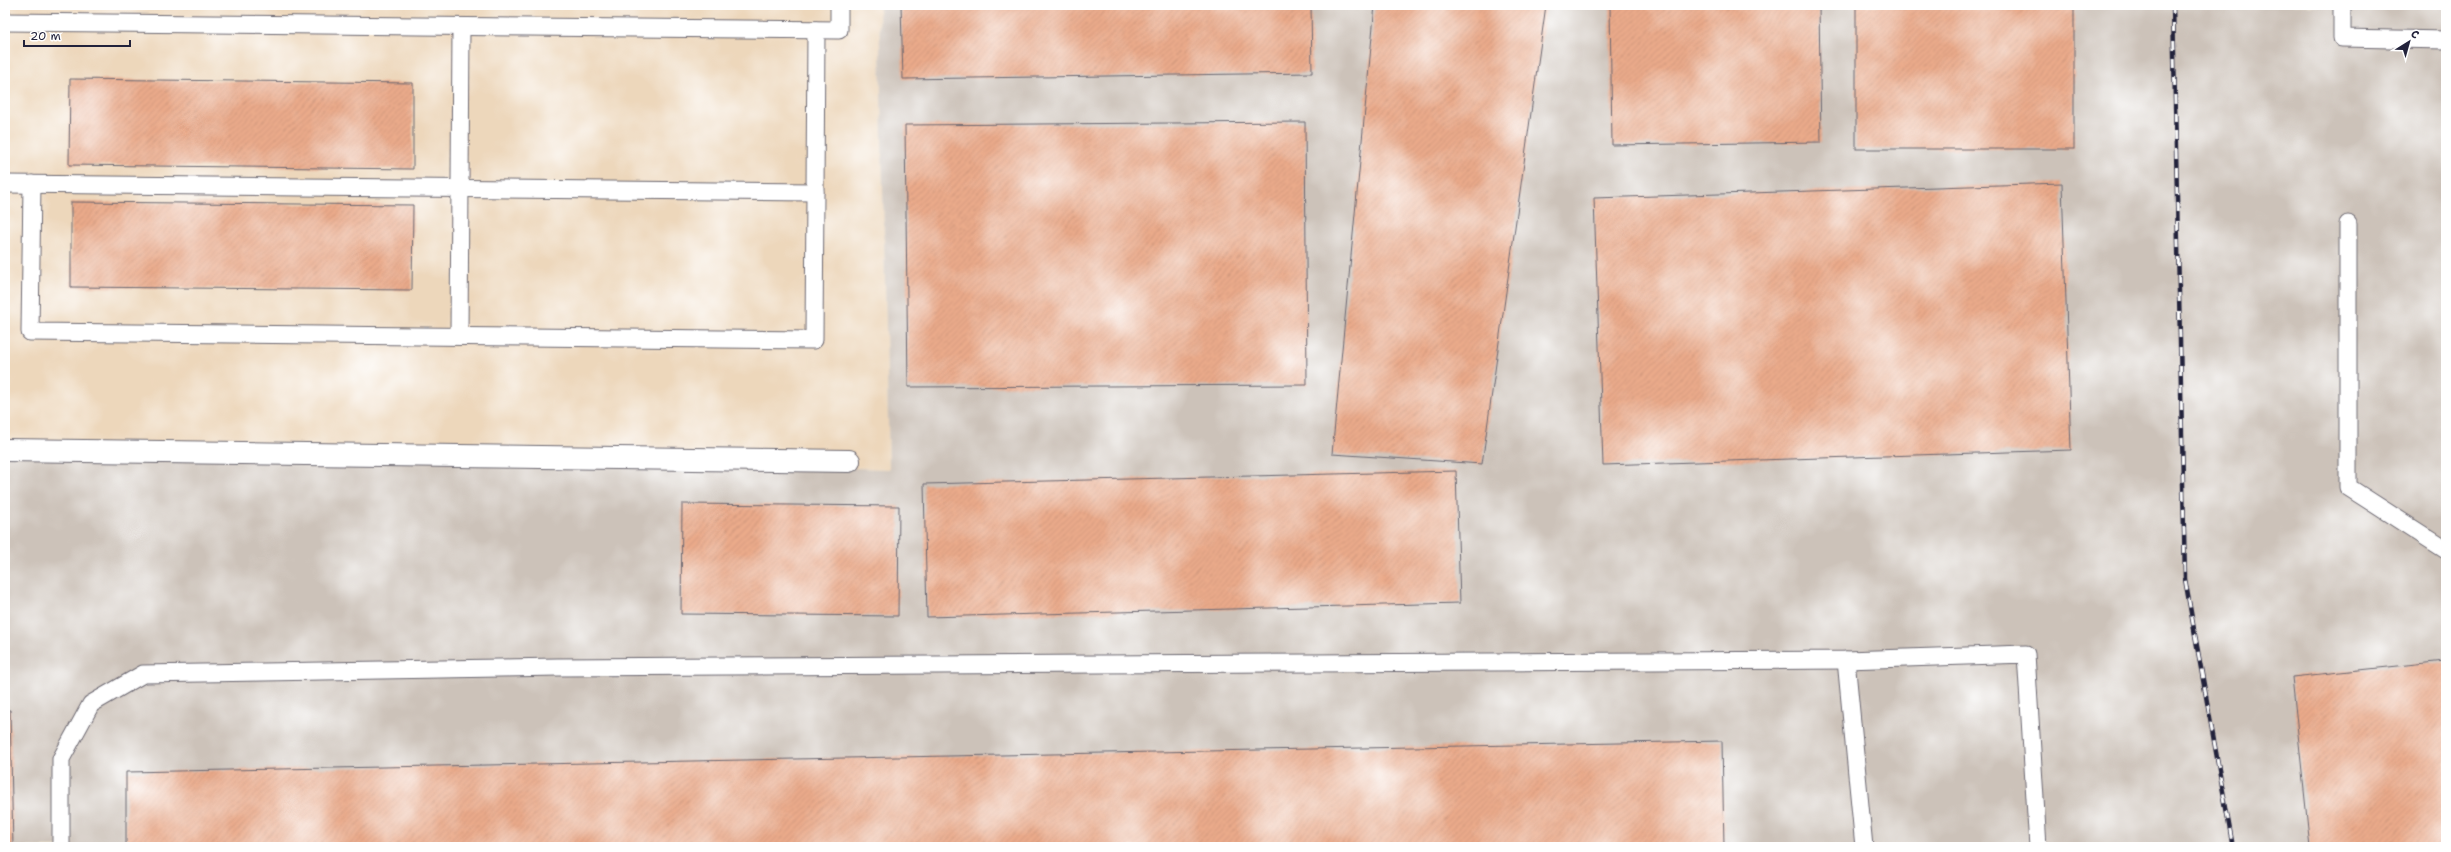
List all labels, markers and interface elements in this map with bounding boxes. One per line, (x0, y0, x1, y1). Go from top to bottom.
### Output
scale bar (24, 22, 130, 48)
north arrow (2389, 22, 2429, 62)
text: С (2408, 26, 2422, 43)
text: 20 m (30, 28, 61, 44)

